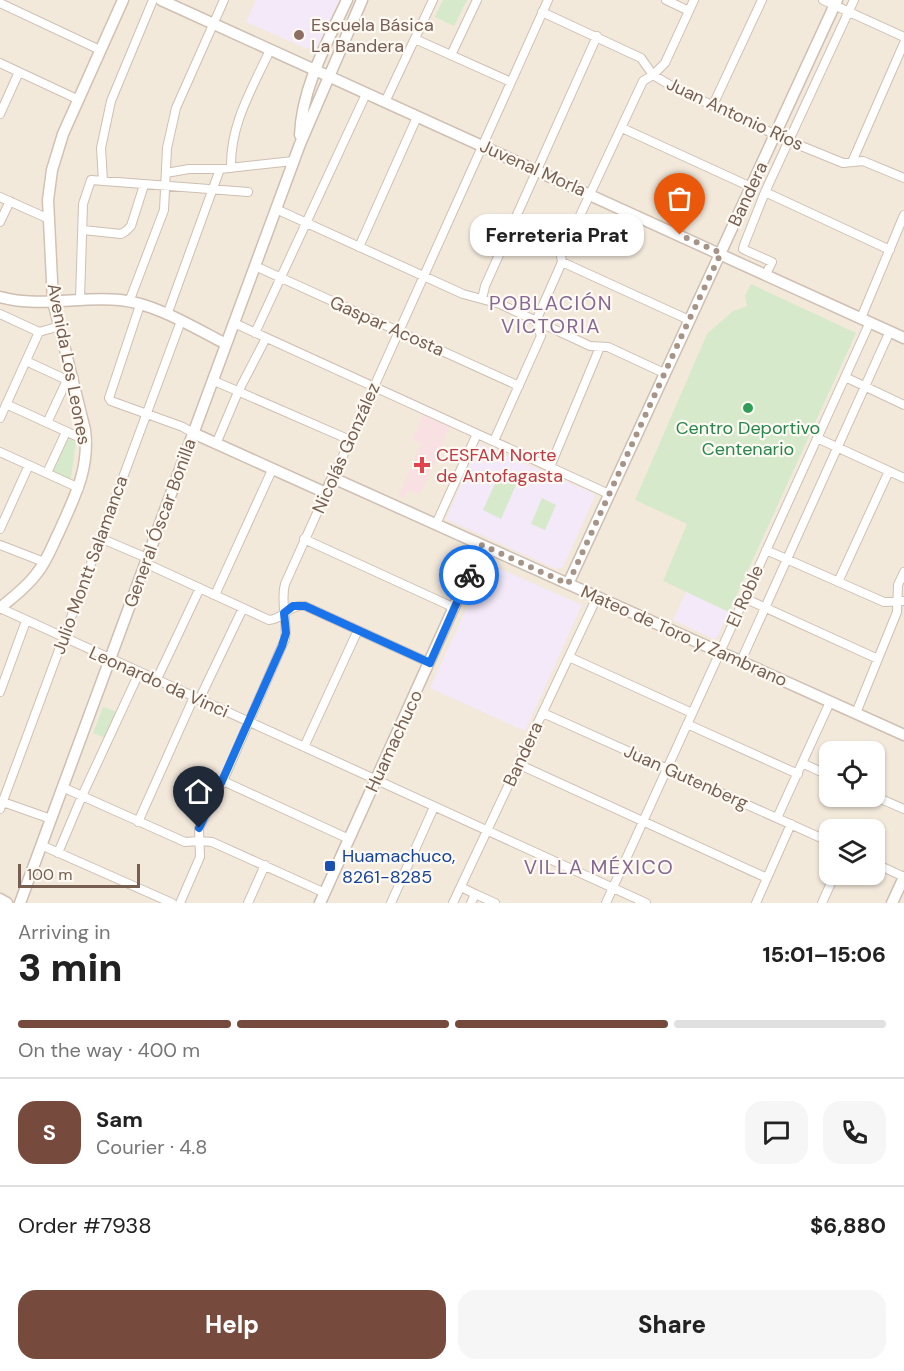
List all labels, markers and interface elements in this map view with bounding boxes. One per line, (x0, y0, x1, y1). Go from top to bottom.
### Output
place label: Escuela Básica La Bandera (311, 13, 434, 58)
marker: Escuela Básica La Bandera (292, 28, 306, 42)
street label: Juan Antonio Ríos (663, 72, 807, 156)
street label: Juvenal Morla (476, 134, 590, 202)
street label: Bandera (723, 158, 773, 230)
pin (654, 173, 705, 235)
icon: bag (663, 182, 696, 215)
callout: Ferreteria Prat (470, 214, 644, 256)
text: Ferreteria Prat (486, 222, 628, 248)
street label: Avenida Los Leones (42, 281, 96, 447)
street label: Gaspar Acosta (326, 290, 448, 362)
district label: POBLACIÓN VICTORIA (489, 290, 613, 339)
street label: Nicolás González (306, 379, 386, 517)
marker: Centro Deportivo Centenario (741, 401, 755, 415)
place label: Centro Deportivo Centenario (676, 416, 820, 461)
street label: General Óscar Bonilla (118, 435, 202, 611)
place label: CESFAM Norte de Antofagasta (436, 443, 563, 488)
marker: CESFAM Norte de Antofagasta (413, 456, 431, 474)
street label: Julio Montt Salamanca (46, 472, 134, 658)
courier (439, 545, 499, 605)
icon: bike (453, 559, 486, 592)
street label: El Roble (721, 561, 769, 631)
street label: Mateo de Toro y Zambrano (577, 580, 791, 692)
street label: Leonardo da Vinci (85, 640, 233, 724)
street label: Huamachuco (360, 686, 428, 796)
street label: Bandera (498, 718, 548, 790)
street label: Juan Gutenberg (620, 739, 752, 815)
map controls (819, 741, 885, 885)
button: locate (819, 741, 885, 807)
pin (173, 766, 224, 828)
icon: home (182, 775, 215, 808)
button: layers (819, 819, 885, 885)
place label: Huamachuco, 8261-8285 (342, 844, 455, 889)
district label: VILLA MÉXICO (524, 854, 674, 880)
marker: Huamachuco, 8261-8285 (323, 859, 337, 873)
scale bar (18, 861, 140, 888)
text: 100 m (27, 864, 72, 885)
text: Arriving in (18, 919, 110, 945)
text: 15:01–15:06 (762, 940, 886, 969)
text: 3 min (18, 942, 123, 993)
text: On the way · 400 m (18, 1037, 200, 1063)
button: chat (745, 1101, 808, 1164)
button: phone (823, 1101, 886, 1164)
text: Sam (96, 1105, 143, 1134)
text: S (43, 1118, 56, 1147)
text: Courier · 4.8 (96, 1134, 207, 1160)
text: Order #7938 (18, 1211, 152, 1240)
text: $6,880 (810, 1211, 886, 1240)
button: Help (18, 1290, 446, 1359)
button: Share (458, 1290, 886, 1359)

